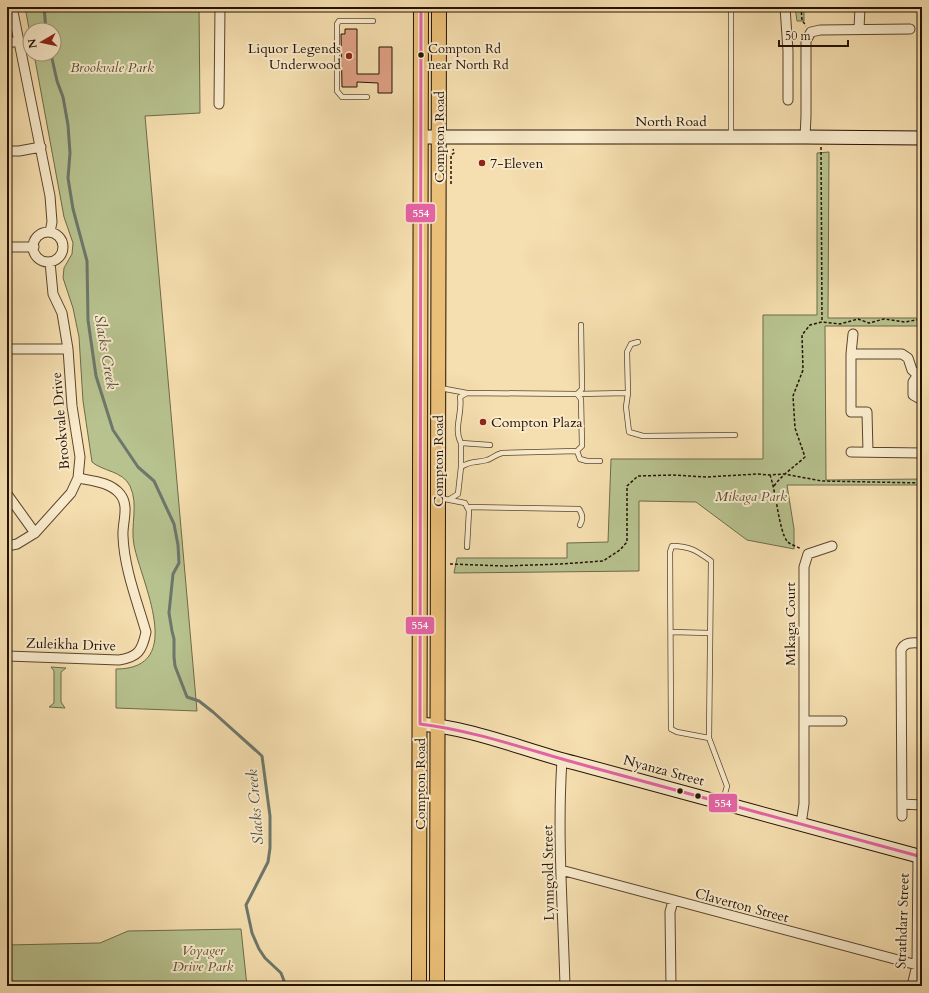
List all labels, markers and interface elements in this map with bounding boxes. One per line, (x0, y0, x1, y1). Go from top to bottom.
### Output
north arrow (22, 22, 62, 62)
scale bar (779, 22, 848, 48)
text: 50 m (785, 28, 812, 44)
text: N (24, 37, 41, 49)
place label: Liquor Legends Underwood (248, 39, 342, 74)
place label: Compton Rd near North Rd (428, 40, 509, 74)
marker: Compton Rd near North Rd (416, 50, 426, 60)
marker: Liquor Legends Underwood (344, 51, 354, 61)
park label: Brookvale Park (70, 58, 154, 77)
street label: Compton Road (430, 90, 449, 183)
street label: North Road (635, 112, 707, 131)
place label: 7-Eleven (490, 154, 543, 173)
marker: 7-Eleven (477, 158, 487, 168)
line badge: 554 (405, 203, 436, 223)
text: 554 (413, 206, 430, 221)
water label: Slacks Creek (90, 313, 123, 392)
street label: Brookvale Drive (47, 371, 74, 471)
place label: Compton Plaza (491, 413, 582, 432)
street label: Compton Road (429, 414, 448, 507)
marker: Compton Plaza (478, 417, 488, 427)
park label: Mikaga Park (715, 487, 787, 506)
street label: Mikaga Court (781, 582, 800, 666)
line badge: 554 (405, 616, 435, 635)
text: 554 (412, 618, 429, 633)
street label: Zuleikha Drive (25, 633, 116, 656)
street label: Compton Road (411, 737, 430, 830)
street label: Nyanza Street (621, 751, 707, 791)
water label: Slacks Creek (242, 768, 268, 846)
unlabelled marker (675, 786, 685, 796)
unlabelled marker (693, 791, 703, 801)
line badge: 554 (708, 793, 738, 813)
text: 554 (715, 796, 732, 811)
street label: Lynngold Street (538, 824, 559, 921)
street label: Strathdarr Street (891, 872, 914, 969)
street label: Claverton Street (693, 884, 791, 927)
park label: Voyager Drive Park (173, 941, 234, 976)

